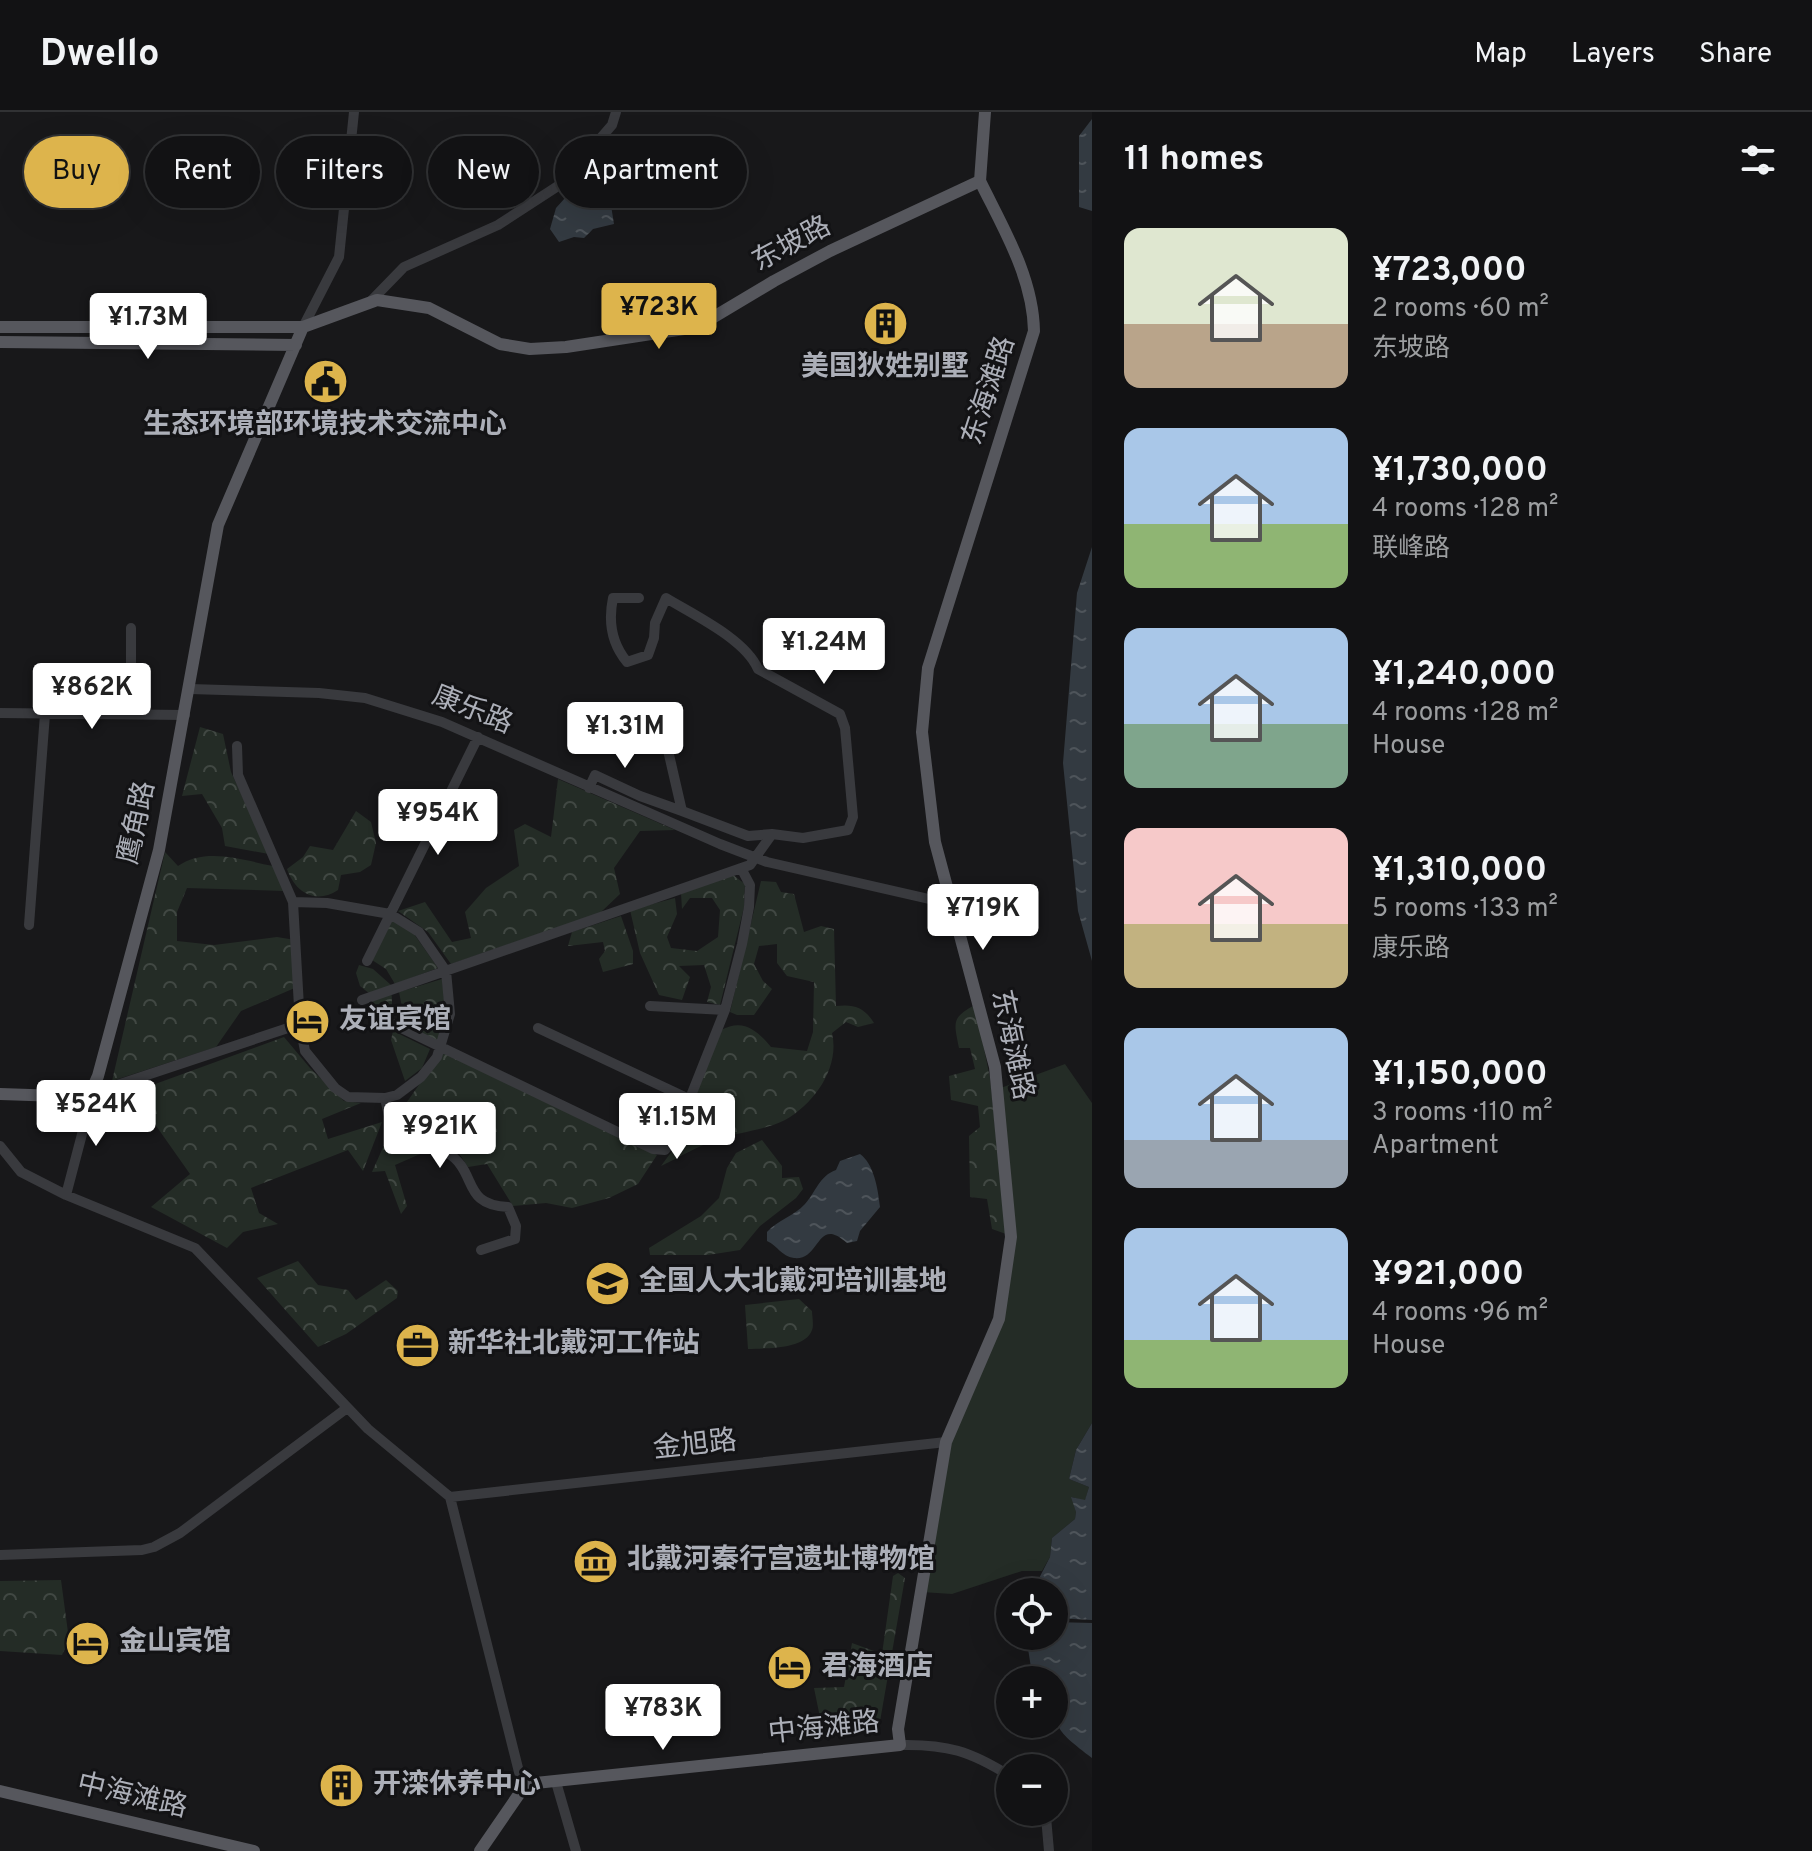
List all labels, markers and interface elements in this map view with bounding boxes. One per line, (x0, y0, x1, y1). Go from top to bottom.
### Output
text: Dwello (40, 31, 159, 80)
text: Map (1474, 37, 1527, 73)
text: Layers (1571, 37, 1655, 73)
text: Share (1699, 37, 1772, 73)
chip: Buy (24, 136, 129, 208)
chip: Rent (145, 136, 260, 208)
chip: Filters (276, 136, 412, 208)
chip: New (428, 136, 539, 208)
chip: Apartment (555, 136, 747, 208)
icon: filters (1736, 138, 1780, 182)
text: 11 homes (1124, 139, 1264, 182)
street label: 东坡路 (746, 209, 838, 281)
text: ¥723,000 (1372, 250, 1527, 293)
icon: home (1188, 260, 1284, 356)
pin: ¥723K (603, 283, 715, 351)
text: ¥723K (619, 292, 699, 325)
pin: ¥1.73M (83, 293, 213, 361)
text: 2 rooms · 60 m² (1372, 293, 1549, 326)
building icon: 美国狄姓别墅 (861, 299, 909, 347)
text: ¥1.73M (108, 302, 188, 335)
street label: 东海滩路 (956, 332, 1024, 450)
text: 东坡路 (1372, 333, 1450, 366)
place label: 美国狄姓别墅 (801, 350, 969, 386)
public building icon: 生态环境部环境技术交流中心 (301, 357, 349, 405)
place label: 生态环境部环境技术交流中心 (143, 408, 507, 444)
text: ¥1,730,000 (1372, 450, 1548, 493)
icon: home (1188, 460, 1284, 556)
text: 4 rooms · 128 m² (1372, 493, 1559, 526)
text: 联峰路 (1372, 533, 1450, 566)
pin: ¥1.24M (759, 618, 889, 686)
text: ¥1.24M (781, 627, 867, 660)
text: ¥1,240,000 (1372, 654, 1556, 697)
icon: home (1188, 660, 1284, 756)
pin: ¥862K (36, 663, 148, 731)
text: ¥862K (51, 672, 133, 705)
street label: 康乐路 (426, 679, 518, 743)
text: 4 rooms · 128 m² (1372, 697, 1559, 730)
pin: ¥1.31M (560, 702, 690, 770)
text: ¥1.31M (585, 711, 665, 744)
text: House (1372, 730, 1445, 763)
street label: 鹰角路 (112, 778, 164, 868)
pin: ¥954K (382, 789, 494, 857)
text: ¥954K (396, 798, 480, 831)
text: ¥1,310,000 (1372, 850, 1547, 893)
icon: home (1188, 860, 1284, 956)
pin: ¥719K (927, 884, 1039, 952)
text: ¥719K (946, 893, 1020, 926)
text: 5 rooms · 133 m² (1372, 893, 1558, 926)
text: 康乐路 (1372, 933, 1450, 966)
street label: 东海滩路 (982, 986, 1040, 1104)
hotel icon: 友谊宾馆 (284, 997, 332, 1045)
place label: 友谊宾馆 (339, 1003, 451, 1039)
text: ¥1,150,000 (1372, 1054, 1548, 1097)
icon: home (1188, 1060, 1284, 1156)
pin: ¥524K (40, 1080, 152, 1148)
text: ¥524K (55, 1089, 137, 1122)
pin: ¥1.15M (612, 1093, 742, 1161)
text: 3 rooms · 110 m² (1372, 1097, 1553, 1130)
pin: ¥921K (384, 1102, 496, 1170)
text: ¥1.15M (637, 1102, 717, 1135)
text: ¥921K (402, 1111, 478, 1144)
text: Apartment (1372, 1130, 1499, 1163)
text: ¥921,000 (1372, 1254, 1524, 1297)
school or university icon: 全国人大北戴河培训基地 (584, 1259, 632, 1307)
icon: home (1188, 1260, 1284, 1356)
place label: 全国人大北戴河培训基地 (639, 1265, 947, 1301)
text: 4 rooms · 96 m² (1372, 1297, 1548, 1330)
office icon: 新华社北戴河工作站 (393, 1321, 441, 1369)
place label: 新华社北戴河工作站 (448, 1327, 700, 1363)
text: House (1372, 1330, 1445, 1363)
street label: 金旭路 (651, 1424, 739, 1468)
museum icon: 北戴河秦行宫遗址博物馆 (572, 1537, 620, 1585)
place label: 北戴河秦行宫遗址博物馆 (627, 1543, 935, 1579)
map controls (996, 1578, 1068, 1826)
button: locate (996, 1578, 1068, 1650)
hotel icon: 金山宾馆 (64, 1619, 112, 1667)
place label: 金山宾馆 (119, 1625, 231, 1661)
hotel icon: 君海酒店 (766, 1644, 814, 1692)
place label: 君海酒店 (821, 1650, 933, 1686)
button: + (996, 1666, 1068, 1738)
pin: ¥783K (607, 1684, 719, 1752)
text: ¥783K (623, 1693, 703, 1726)
street label: 中海滩路 (766, 1705, 882, 1753)
button: − (996, 1754, 1068, 1826)
building icon: 开滦休养中心 (318, 1762, 366, 1810)
street label: 中海滩路 (73, 1767, 191, 1827)
place label: 开滦休养中心 (373, 1768, 541, 1804)

